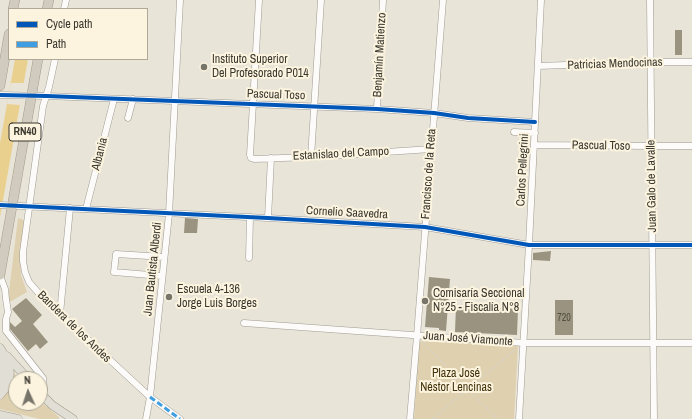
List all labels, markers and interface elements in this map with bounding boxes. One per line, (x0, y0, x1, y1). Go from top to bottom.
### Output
legend (8, 8, 148, 60)
street label: Benjamín Matienzo (371, 12, 389, 98)
text: Cycle path (46, 16, 93, 32)
text: Path (46, 36, 66, 52)
place label: Instituto Superior Del Profesorado P014 (212, 53, 309, 81)
street label: Patricias Mendocinas (567, 55, 663, 73)
marker: Instituto Superior Del Profesorado P014 (199, 62, 209, 72)
street label: Pascual Toso (247, 87, 305, 103)
road number: RN40 (9, 123, 41, 141)
street label: Francisco de la Reta (419, 128, 439, 220)
street label: Carlos Pellegrini (514, 133, 532, 207)
street label: Albania (89, 136, 111, 172)
street label: Pascual Toso (572, 138, 630, 154)
street label: Juan Galo de Lavalle (644, 140, 660, 232)
street label: Estanislao del Campo (293, 144, 389, 164)
street label: Cornelio Saavedra (306, 204, 388, 222)
street label: Juan Bautista Alberdi (141, 221, 165, 317)
place label: Escuela 4-136 Jorge Luis Borges (177, 283, 257, 311)
place label: Comisaría Seccional N°25 - Fiscalía N°8 (433, 287, 524, 315)
street label: Bandera de los Andes (34, 288, 114, 366)
marker: Escuela 4-136 Jorge Luis Borges (164, 292, 174, 302)
marker: Comisaría Seccional N°25 - Fiscalía N°8 (420, 296, 430, 306)
house number: 720 (557, 312, 571, 324)
street label: Juan José Viamonte (423, 329, 513, 349)
park label: Plaza José Néstor Lencinas (420, 367, 492, 395)
north arrow (8, 371, 48, 411)
text: N (24, 373, 31, 387)

